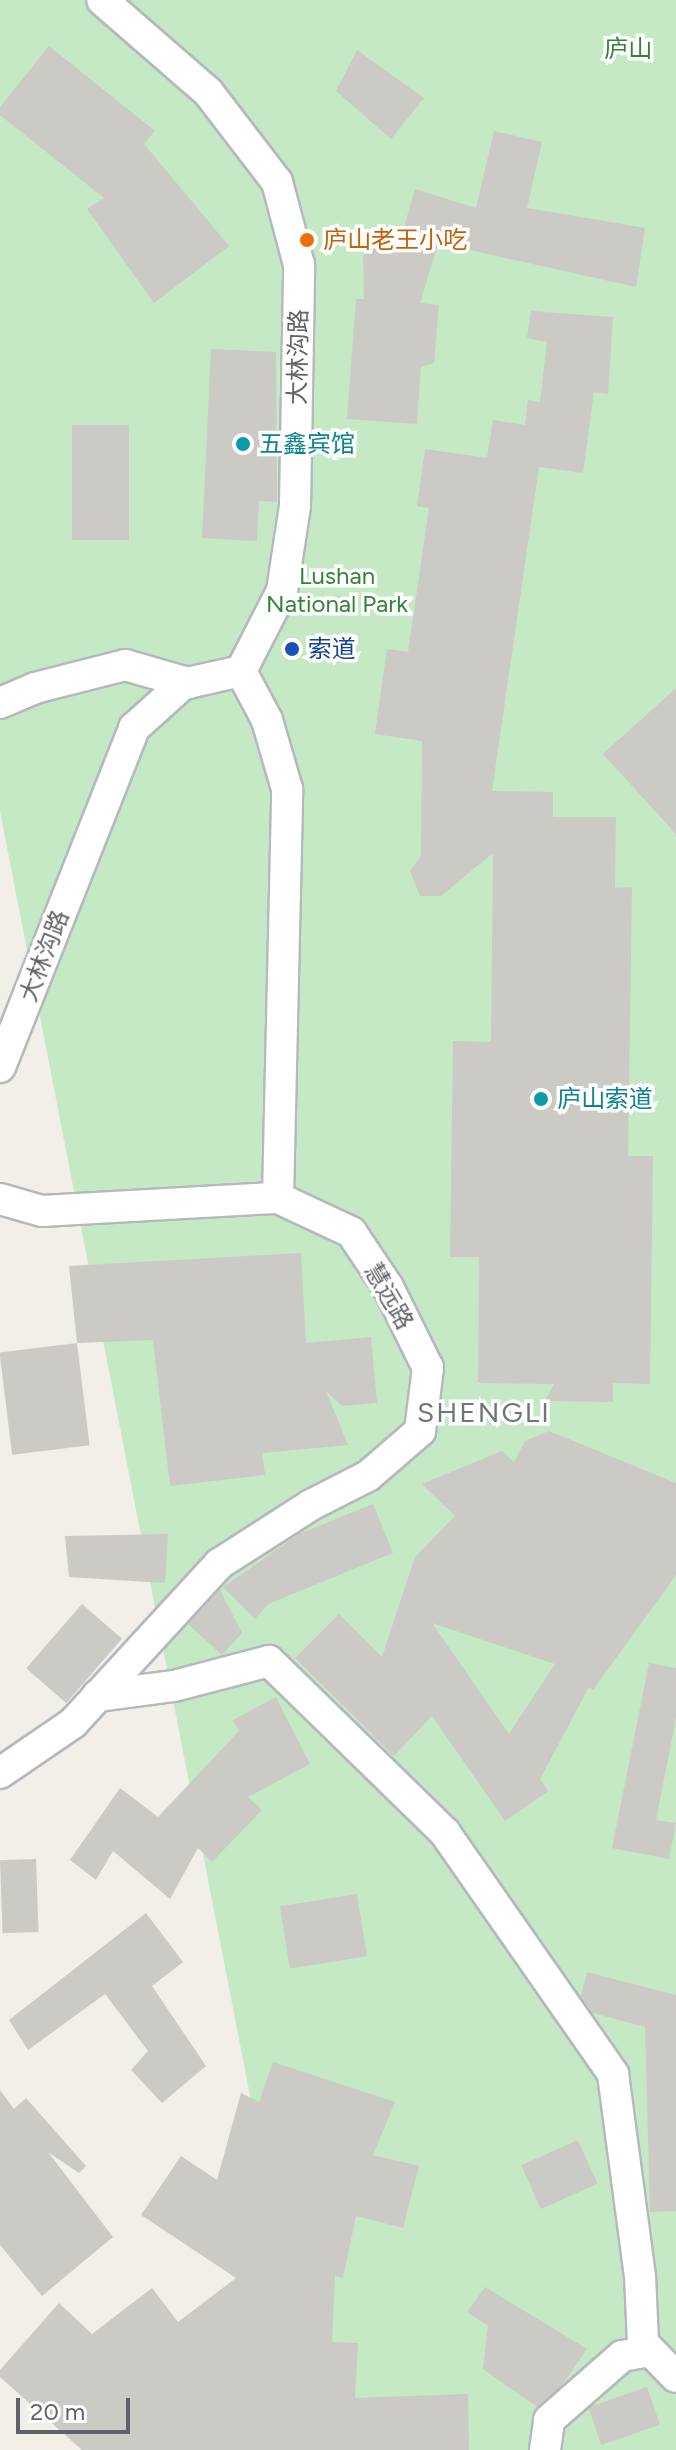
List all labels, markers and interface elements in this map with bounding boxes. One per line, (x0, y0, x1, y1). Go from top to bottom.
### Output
park label: 庐山 (604, 35, 652, 63)
place label: 庐山老王小吃 (323, 226, 467, 254)
marker: 庐山老王小吃 (298, 231, 316, 249)
street label: 大林沟路 (283, 309, 313, 405)
place label: 五鑫宾馆 (259, 430, 355, 458)
marker: 五鑫宾馆 (234, 435, 252, 453)
park label: Lushan National Park (266, 562, 408, 618)
place label: 索道 (308, 635, 356, 663)
marker: 索道 (283, 640, 301, 658)
street label: 大林沟路 (13, 906, 75, 1006)
place label: 庐山索道 (557, 1085, 653, 1113)
marker: 庐山索道 (532, 1090, 550, 1108)
street label: 慧远路 (359, 1258, 419, 1334)
district label: SHENGLI (417, 1395, 551, 1429)
scale bar (20, 2382, 134, 2432)
text: 20 m (30, 2397, 85, 2426)

